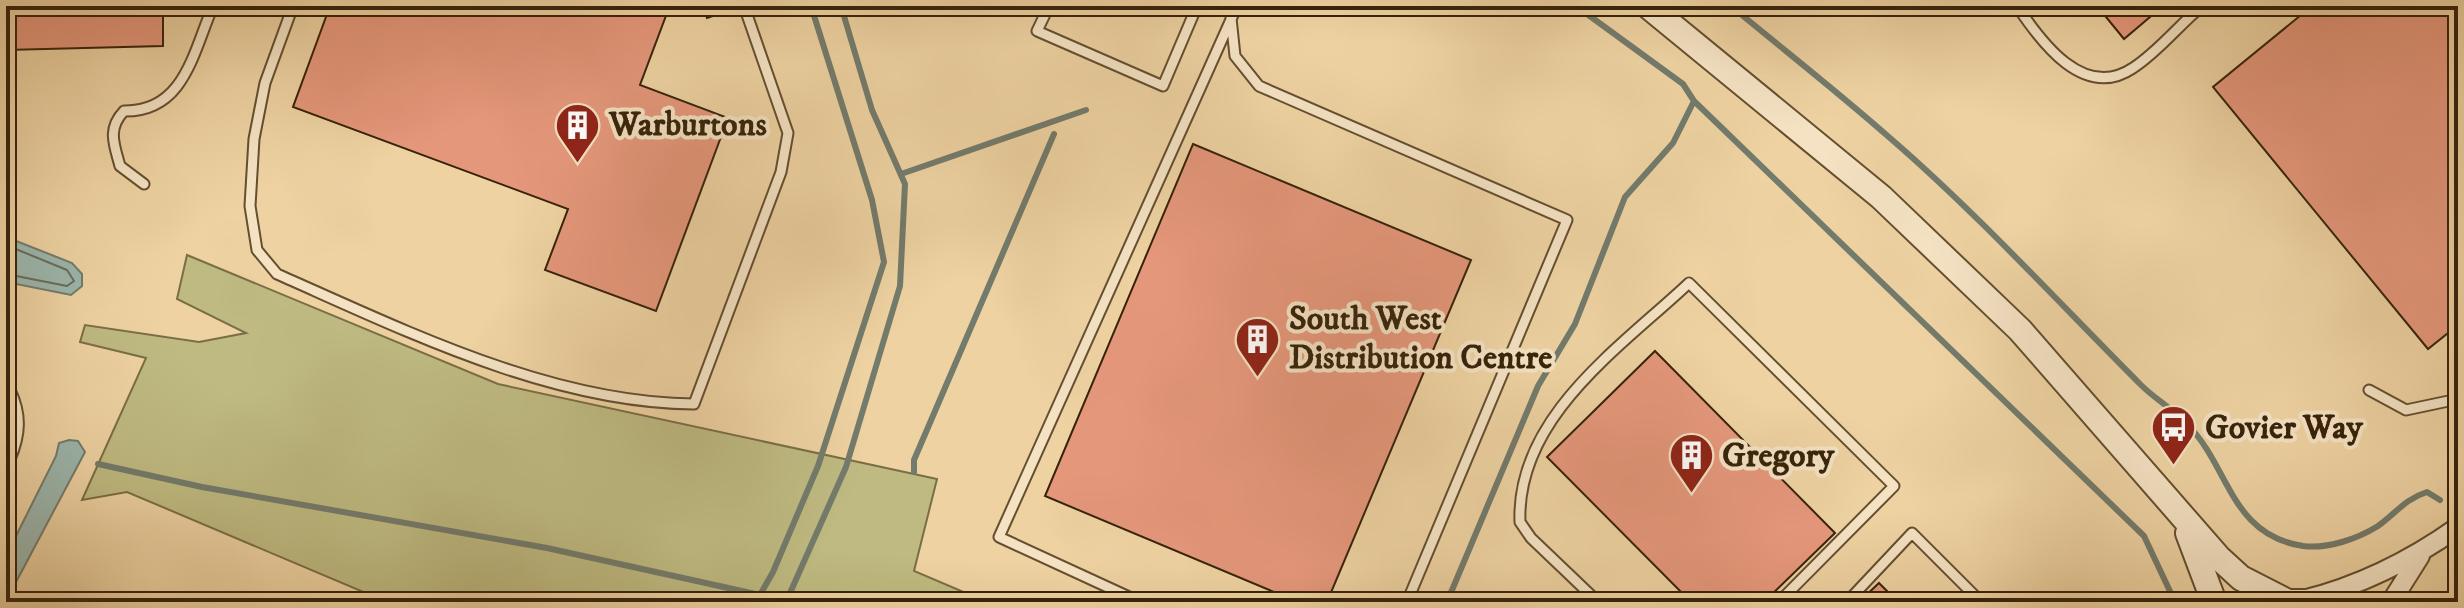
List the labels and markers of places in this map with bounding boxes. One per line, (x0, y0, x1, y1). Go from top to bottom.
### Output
building icon: Warburtons (554, 101, 602, 164)
place label: Warburtons (608, 104, 767, 146)
place label: South West Distribution Centre (1289, 298, 1552, 379)
building icon: South West Distribution Centre (1234, 315, 1282, 378)
bus stop icon: Govier Way (2150, 404, 2198, 467)
place label: Govier Way (2205, 407, 2363, 449)
building icon: Gregory (1667, 432, 1715, 495)
place label: Gregory (1722, 435, 1835, 477)

